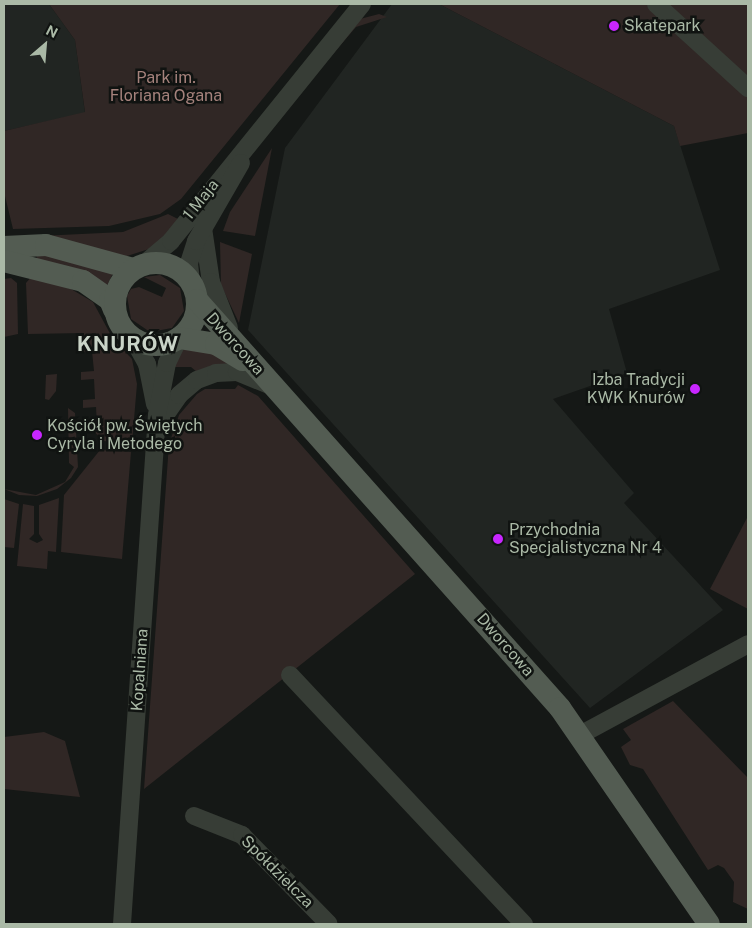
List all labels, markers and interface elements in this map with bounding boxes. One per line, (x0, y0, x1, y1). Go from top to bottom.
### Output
place label: Skatepark (624, 16, 701, 36)
north arrow (20, 20, 70, 70)
marker: Skatepark (608, 20, 620, 32)
text: N (43, 22, 60, 41)
park label: Park im. Floriana Ogana (110, 68, 222, 106)
street label: 1 Maja (179, 176, 223, 224)
street label: Dworcowa (202, 309, 268, 379)
district label: KNURÓW (76, 331, 180, 357)
place label: Izba Tradycji KWK Knurów (587, 370, 685, 408)
marker: Izba Tradycji KWK Knurów (689, 383, 701, 395)
place label: Kościół pw. Świętych Cyryla i Metodego (47, 416, 203, 454)
marker: Kościół pw. Świętych Cyryla i Metodego (31, 429, 43, 441)
place label: Przychodnia Specjalistyczna Nr 4 (509, 520, 662, 558)
marker: Przychodnia Specjalistyczna Nr 4 (491, 532, 505, 546)
street label: Dworcowa (472, 610, 538, 680)
street label: Kopalniana (128, 628, 152, 712)
street label: Spółdzielcza (237, 832, 317, 912)

